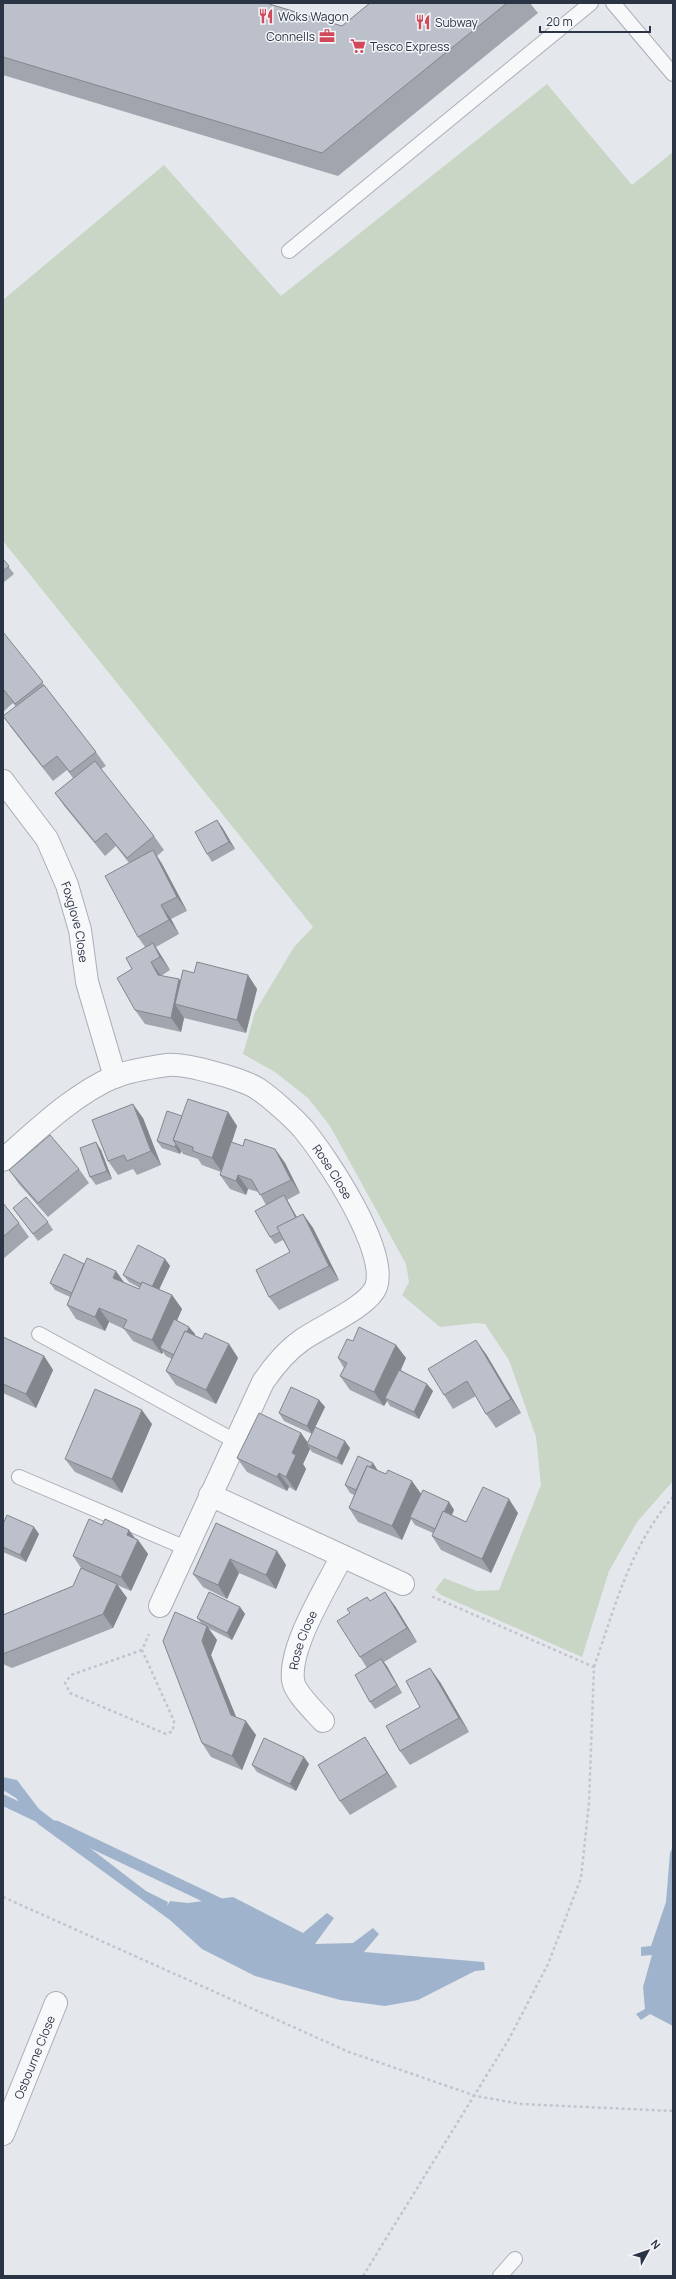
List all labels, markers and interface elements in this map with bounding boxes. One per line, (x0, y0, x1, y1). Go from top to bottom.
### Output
restaurant icon: Woks Wagon (257, 7, 275, 25)
place label: Woks Wagon (278, 8, 349, 25)
scale bar (540, 8, 650, 34)
restaurant icon: Subway (414, 13, 432, 31)
text: 20 m (546, 13, 573, 30)
place label: Subway (435, 14, 479, 31)
office icon: Connells (318, 27, 336, 45)
place label: Connells (266, 28, 315, 45)
supermarket icon: Tesco Express (349, 37, 367, 55)
place label: Tesco Express (370, 38, 450, 55)
street label: Foxglove Close (58, 879, 93, 963)
street label: Rose Close (309, 1141, 357, 1202)
street label: Rose Close (284, 1607, 321, 1671)
street label: Osbourne Close (10, 2013, 59, 2101)
north arrow (628, 2231, 668, 2271)
text: N (648, 2236, 664, 2252)

